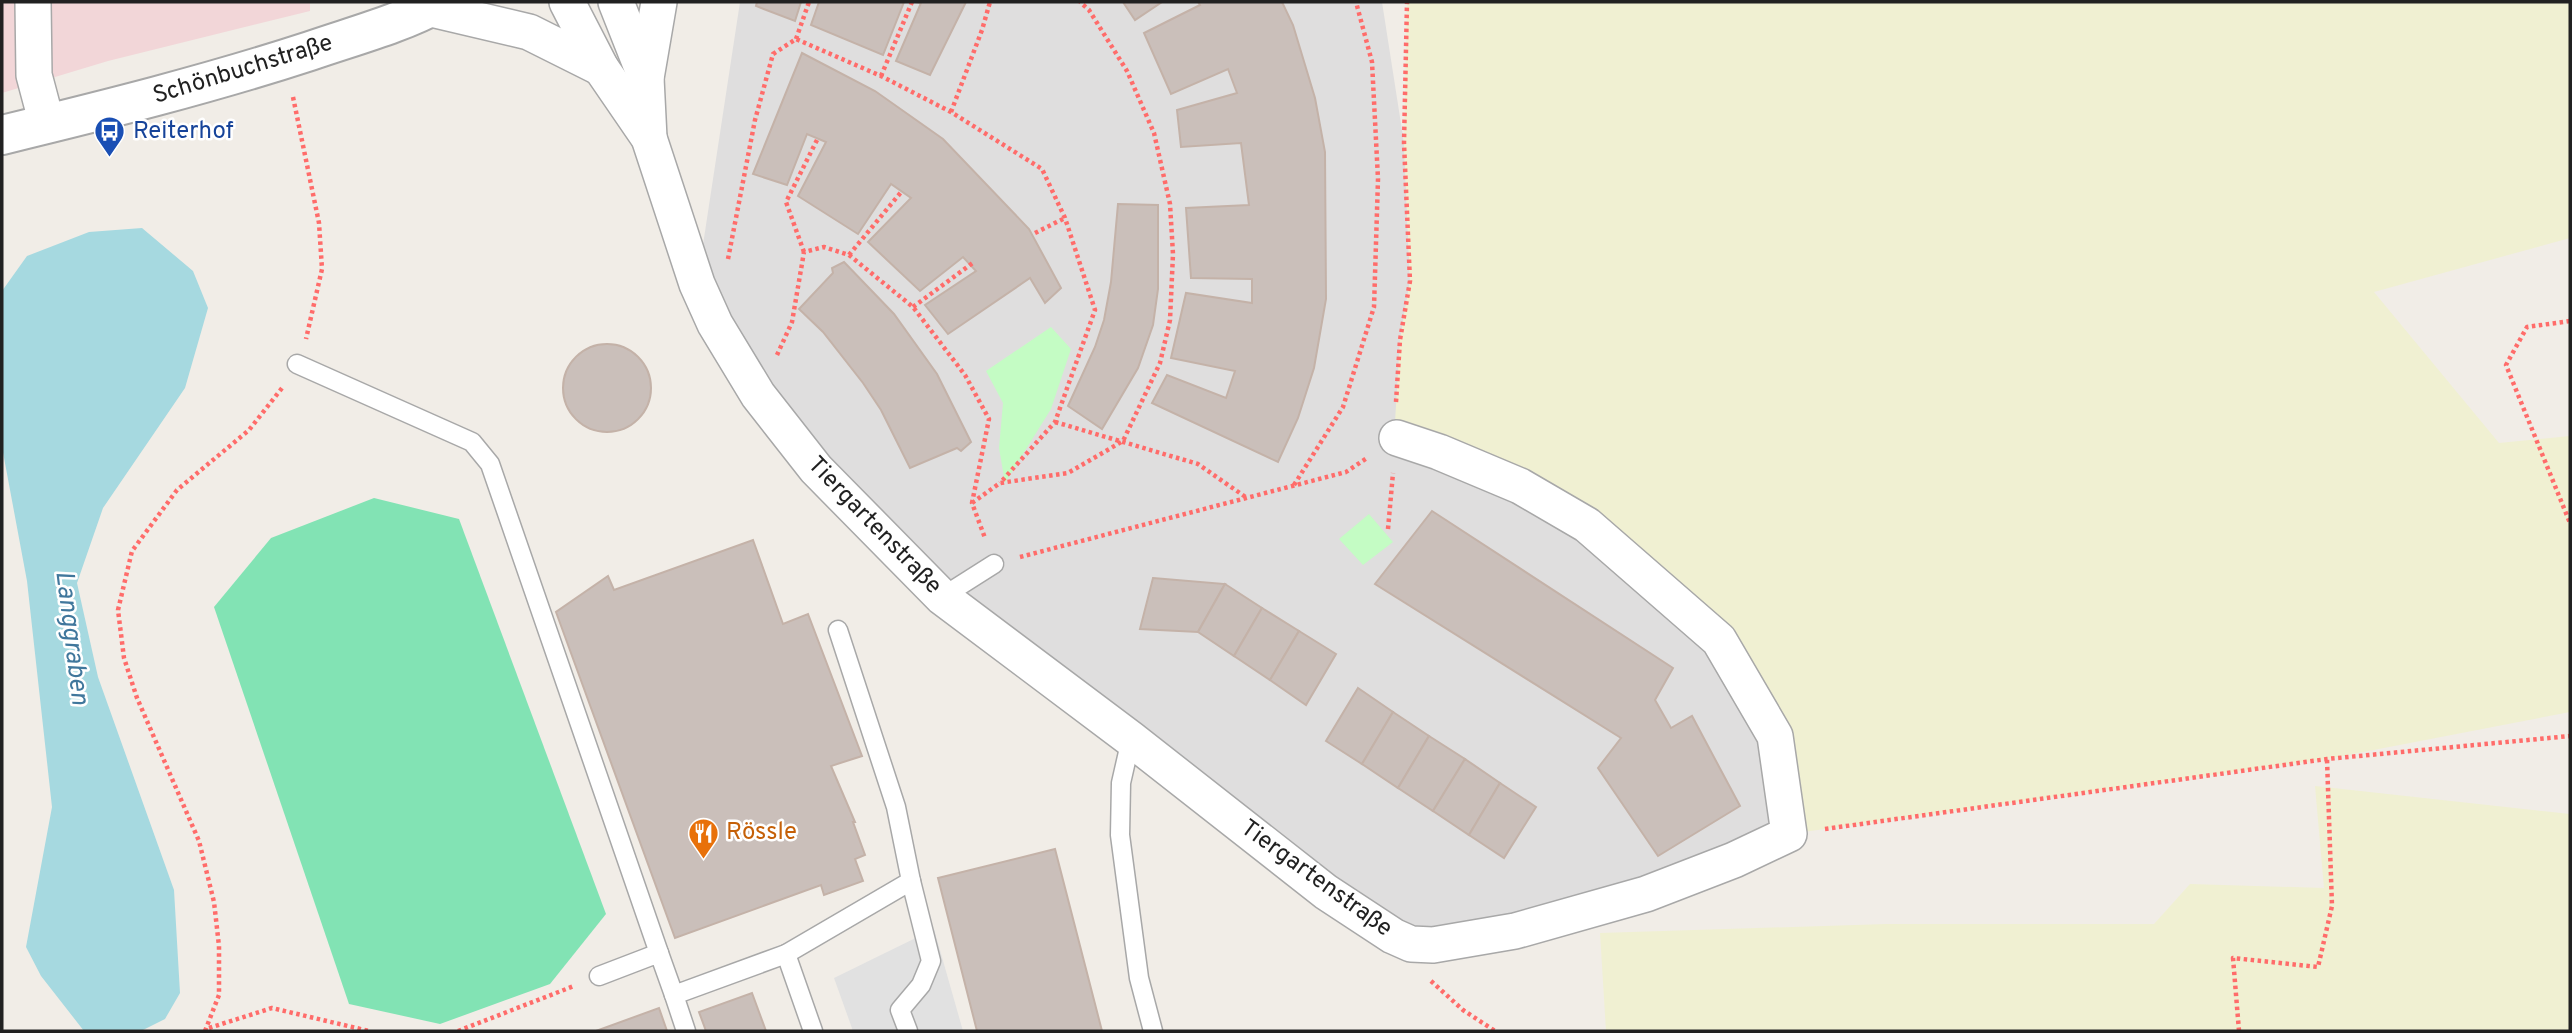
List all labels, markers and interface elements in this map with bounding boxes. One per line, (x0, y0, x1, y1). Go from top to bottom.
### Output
street label: Schönbuchstraße (150, 28, 336, 112)
bus stop icon: Reiterhof (93, 115, 127, 159)
place label: Reiterhof (133, 117, 234, 147)
street label: Tiergartenstraße (800, 451, 948, 601)
water label: Langgraben (46, 569, 96, 707)
street label: Tiergartenstraße (1234, 814, 1398, 944)
restaurant icon: Rössle (686, 816, 720, 860)
place label: Rössle (726, 818, 797, 848)

